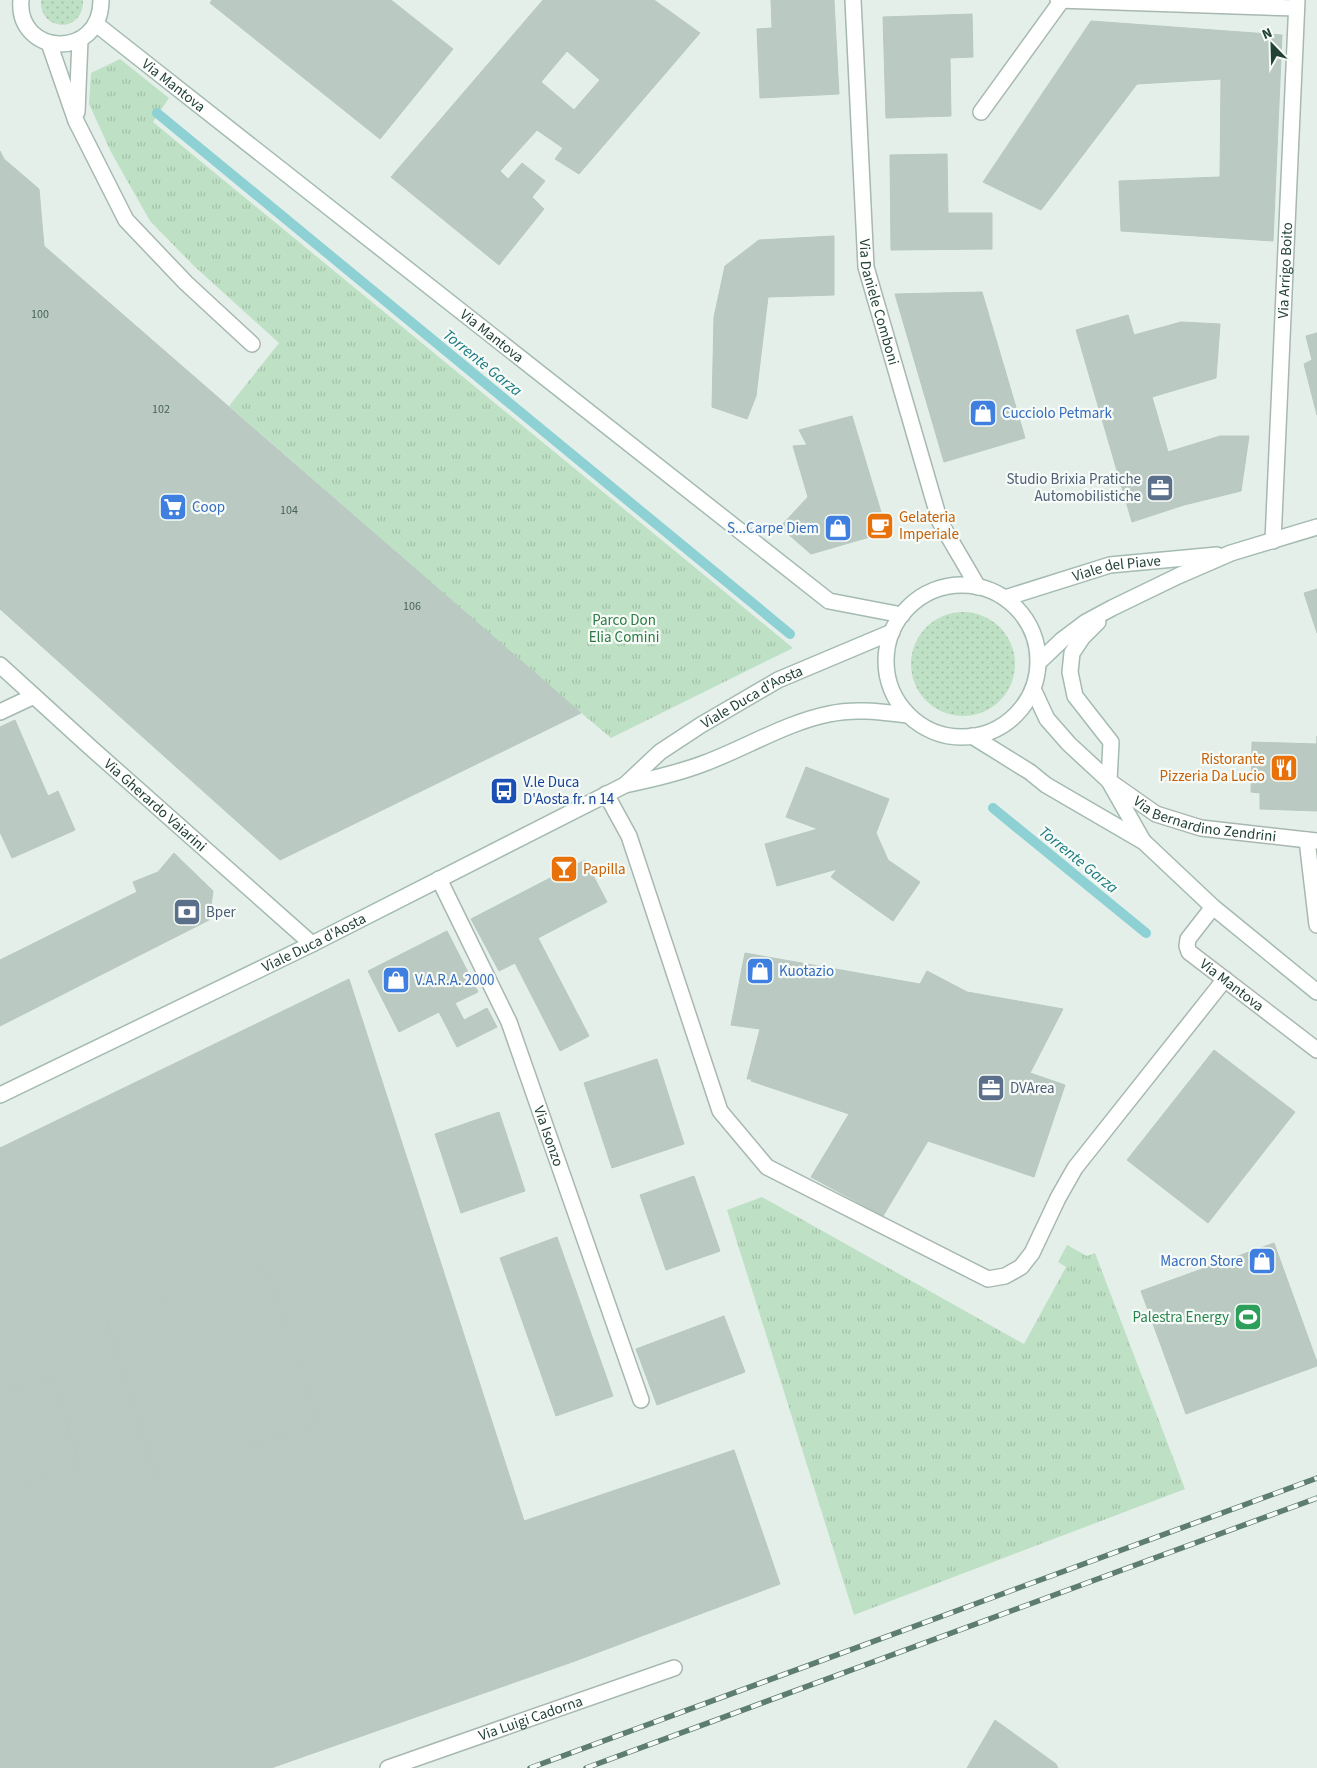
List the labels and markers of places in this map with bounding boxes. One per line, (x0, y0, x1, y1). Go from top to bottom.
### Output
shop icon: Cucciolo Petmark (968, 398, 998, 428)
place label: Cucciolo Petmark (1002, 403, 1112, 424)
place label: Studio Brixia Pratiche Automobilistiche (1006, 469, 1141, 507)
office icon: Studio Brixia Pratiche Automobilistiche (1145, 473, 1175, 503)
supermarket icon: Coop (158, 492, 188, 522)
place label: Coop (192, 497, 225, 518)
place label: Gelateria Imperiale (899, 507, 959, 545)
cafe icon: Gelateria Imperiale (865, 511, 895, 541)
shop icon: S...Carpe Diem (823, 513, 853, 543)
place label: S...Carpe Diem (727, 518, 819, 539)
place label: Ristorante Pizzeria Da Lucio (1160, 749, 1265, 787)
restaurant icon: Ristorante Pizzeria Da Lucio (1269, 753, 1299, 783)
place label: V.le Duca D'Aosta fr. n 14 (523, 772, 615, 810)
bus stop icon: V.le Duca D'Aosta fr. n 14 (489, 776, 519, 806)
bar icon: Papilla (549, 854, 579, 884)
place label: Papilla (583, 859, 626, 880)
bank icon: Bper (172, 897, 202, 927)
place label: Bper (206, 902, 237, 923)
shop icon: Kuotazio (745, 956, 775, 986)
place label: Kuotazio (779, 961, 834, 982)
shop icon: V.A.R.A. 2000 (381, 965, 411, 995)
place label: V.A.R.A. 2000 (415, 970, 494, 991)
office icon: DVArea (976, 1073, 1006, 1103)
place label: DVArea (1010, 1078, 1055, 1099)
shop icon: Macron Store (1247, 1246, 1277, 1276)
place label: Macron Store (1160, 1251, 1243, 1272)
sports icon: Palestra Energy (1233, 1302, 1263, 1332)
place label: Palestra Energy (1132, 1307, 1229, 1328)

